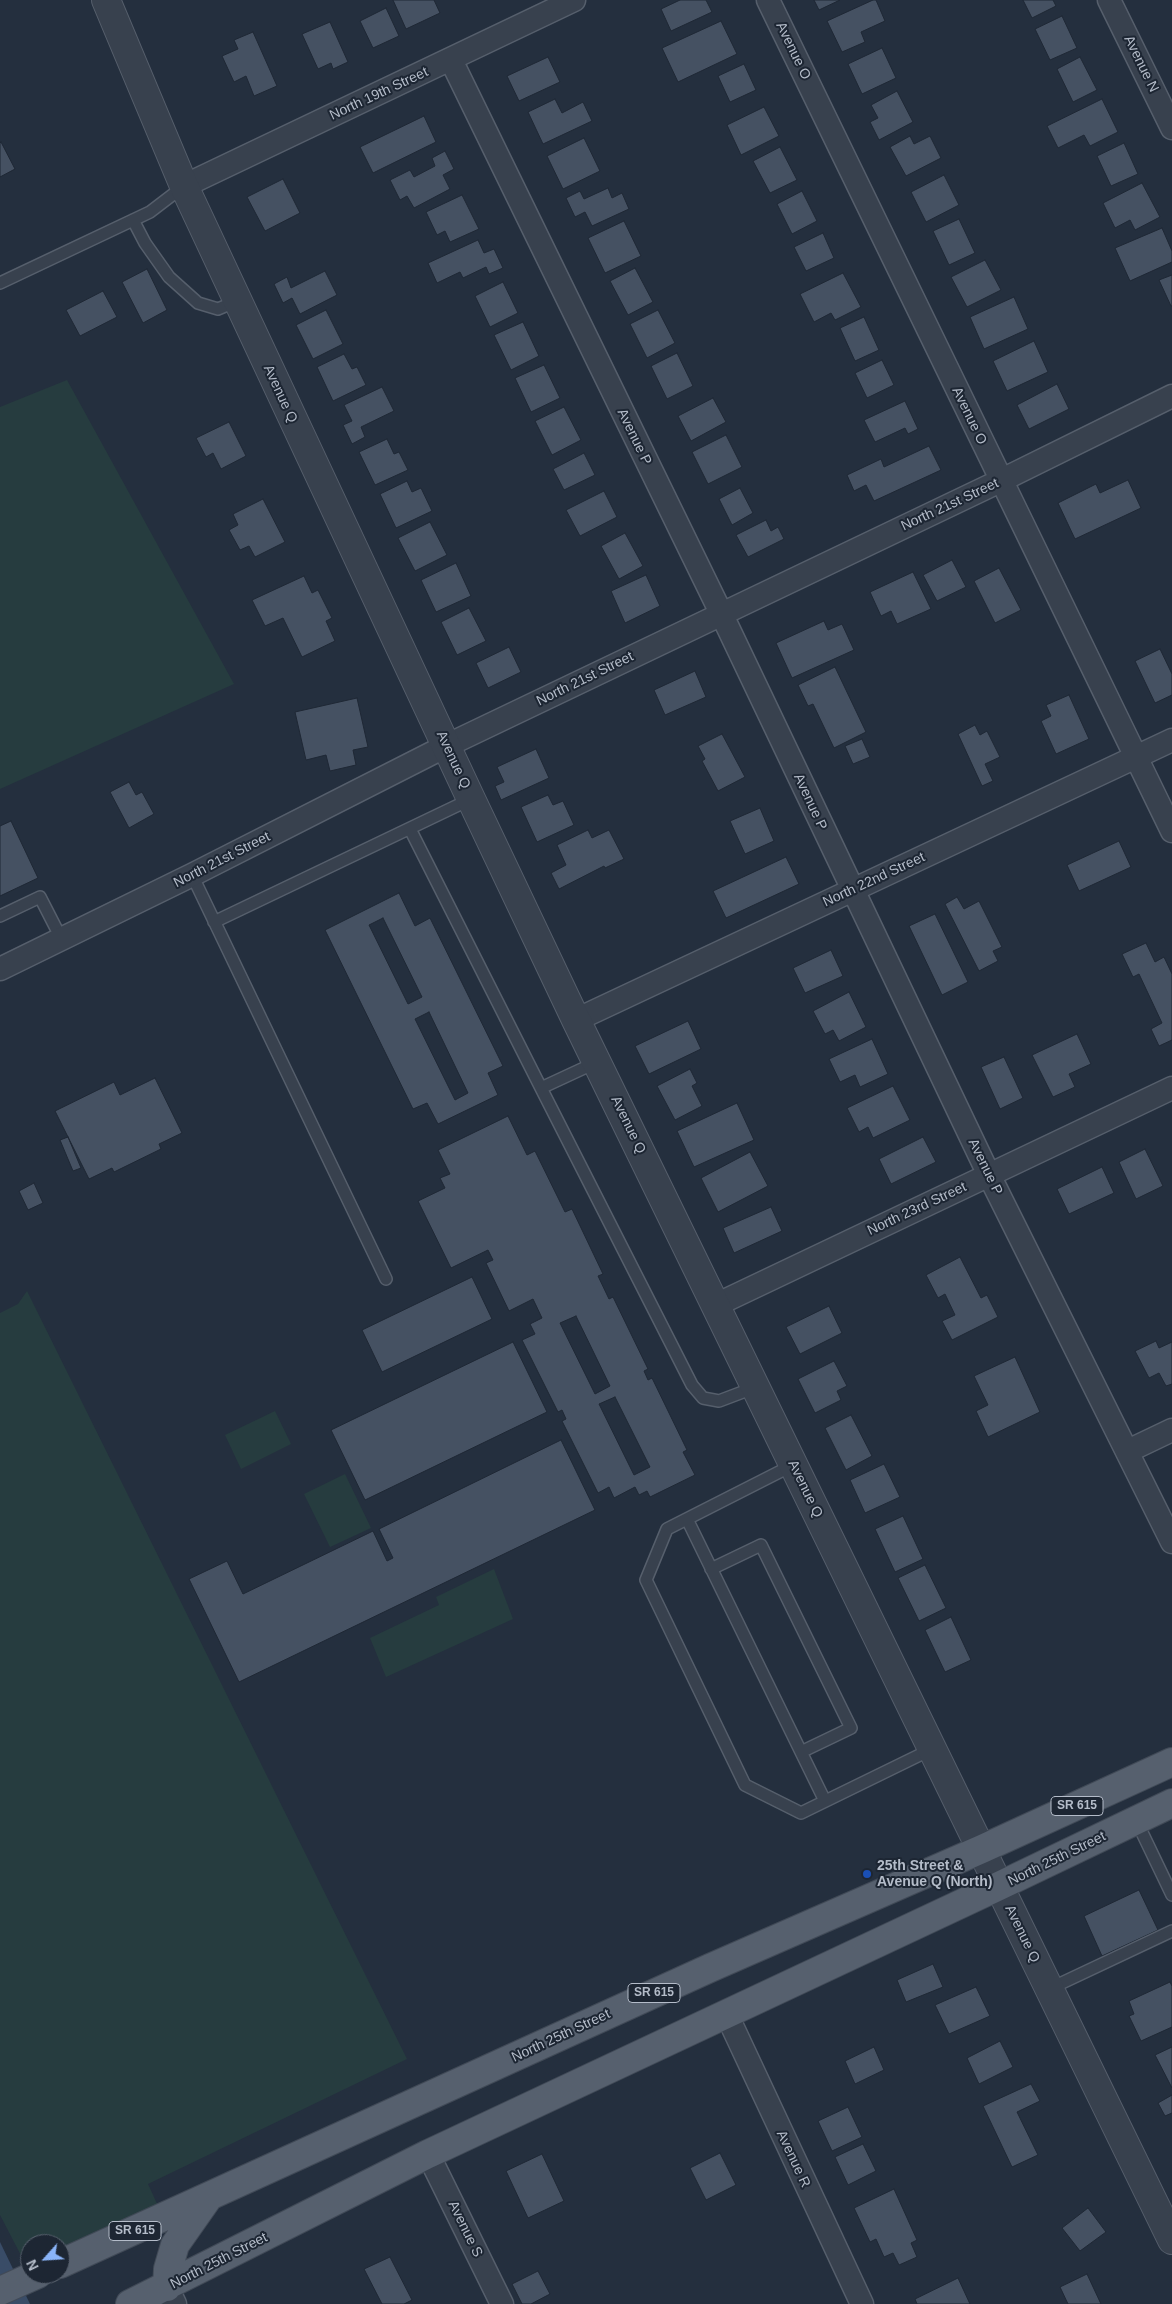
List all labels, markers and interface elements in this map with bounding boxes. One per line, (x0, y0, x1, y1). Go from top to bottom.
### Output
street label: Avenue O (772, 19, 814, 83)
street label: Avenue N (1120, 33, 1162, 95)
street label: North 19th Street (327, 64, 431, 124)
street label: Avenue Q (259, 362, 301, 426)
street label: Avenue O (948, 384, 990, 448)
street label: Avenue P (613, 406, 655, 468)
street label: North 21st Street (898, 475, 1002, 535)
street label: North 21st Street (534, 648, 636, 710)
street label: Avenue Q (432, 728, 474, 792)
street label: Avenue P (790, 771, 830, 833)
street label: North 21st Street (171, 828, 273, 892)
street label: North 22nd Street (820, 849, 928, 911)
street label: Avenue Q (607, 1093, 649, 1157)
street label: Avenue P (964, 1136, 1006, 1198)
street label: North 23rd Street (865, 1179, 969, 1239)
street label: Avenue Q (784, 1457, 826, 1521)
road number: SR 615 (1051, 1796, 1103, 1815)
street label: North 25th Street (1005, 1828, 1109, 1890)
place label: 25th Street & Avenue Q (North) (877, 1858, 992, 1890)
marker: 25th Street & Avenue Q (North) (861, 1868, 873, 1880)
street label: Avenue Q (1001, 1902, 1043, 1966)
road number: SR 615 (628, 1984, 680, 2002)
street label: North 25th Street (509, 2006, 613, 2066)
street label: Avenue R (772, 2128, 814, 2190)
street label: Avenue S (444, 2198, 486, 2260)
road number: SR 615 (109, 2222, 161, 2240)
street label: North 25th Street (168, 2229, 270, 2293)
north arrow (20, 2234, 70, 2284)
text: N (23, 2257, 42, 2273)

